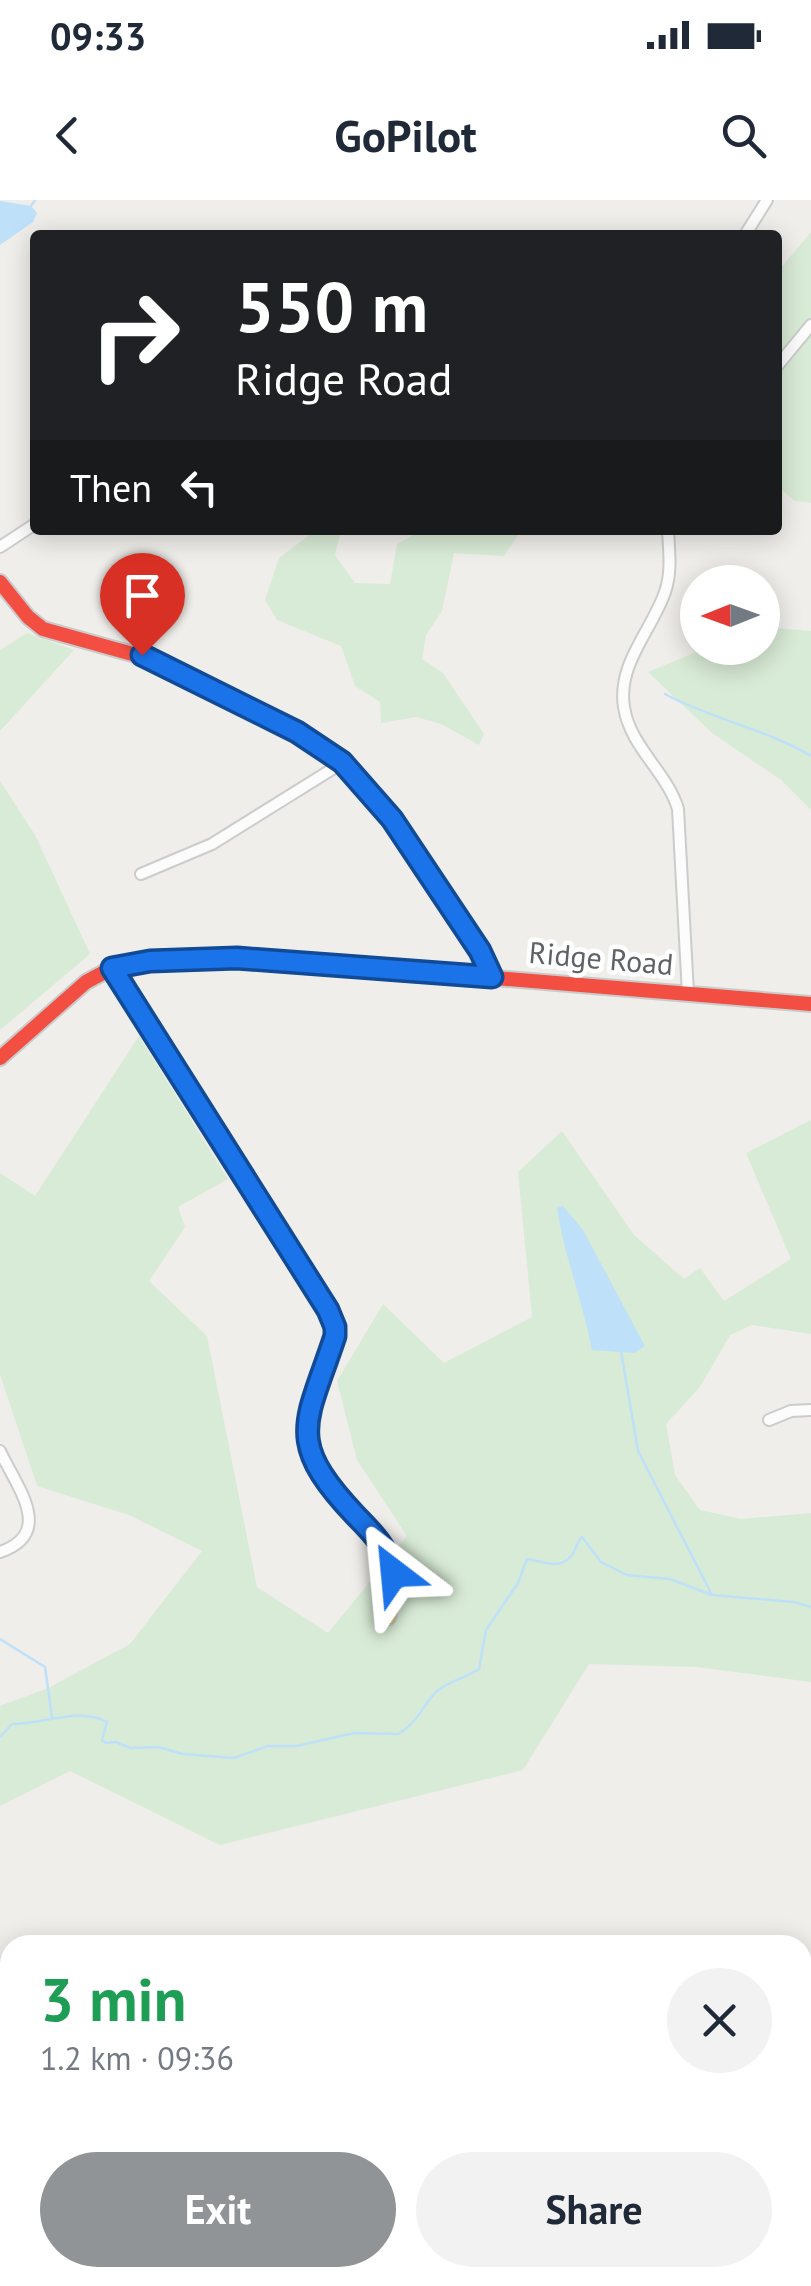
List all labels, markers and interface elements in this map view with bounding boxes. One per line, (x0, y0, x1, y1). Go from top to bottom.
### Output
text: 09:33 (50, 11, 146, 60)
text: GoPilot (334, 106, 477, 164)
icon: back (40, 108, 95, 163)
icon: search (716, 108, 771, 163)
text: 550 m (235, 261, 428, 351)
icon: right (70, 270, 200, 400)
text: Ridge Road (235, 349, 452, 407)
icon: left (172, 460, 227, 515)
text: Then (70, 463, 152, 512)
pin (100, 553, 185, 656)
north arrow (680, 565, 780, 665)
map controls (680, 565, 780, 665)
icon: arrive (115, 568, 170, 623)
street label: Ridge Road (527, 932, 675, 983)
position arrow (342, 1521, 446, 1625)
text: 3 min (40, 1960, 186, 2038)
button: close (667, 1968, 772, 2073)
text: 1.2 km · 09:36 (40, 2037, 234, 2079)
button: Exit (40, 2152, 396, 2267)
button: Share (416, 2152, 772, 2267)

